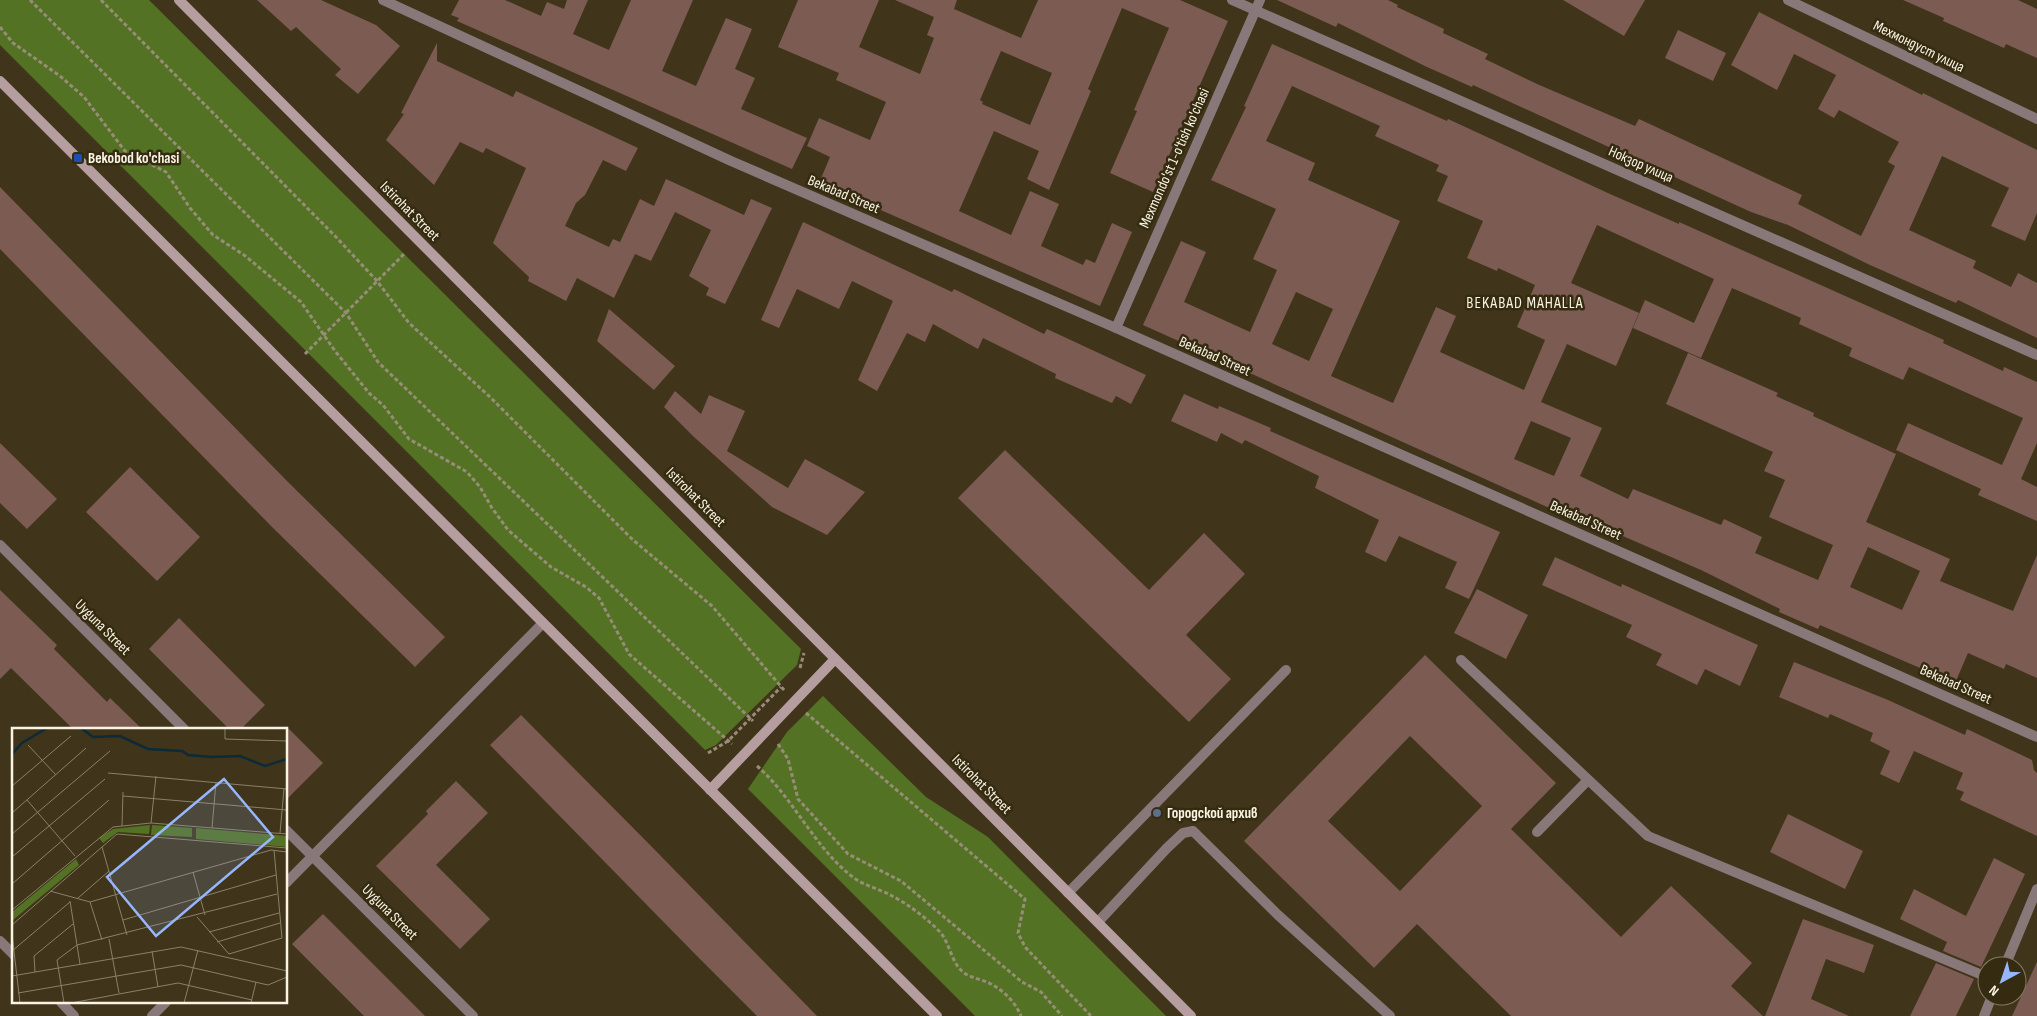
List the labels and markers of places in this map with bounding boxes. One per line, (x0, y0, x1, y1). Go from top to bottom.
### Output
place label: Bekobod ko'chasi (88, 149, 179, 168)
marker: Bekobod ko'chasi (72, 152, 84, 164)
place label: Городской архив (1167, 804, 1258, 823)
marker: Городской архив (1151, 807, 1163, 819)

